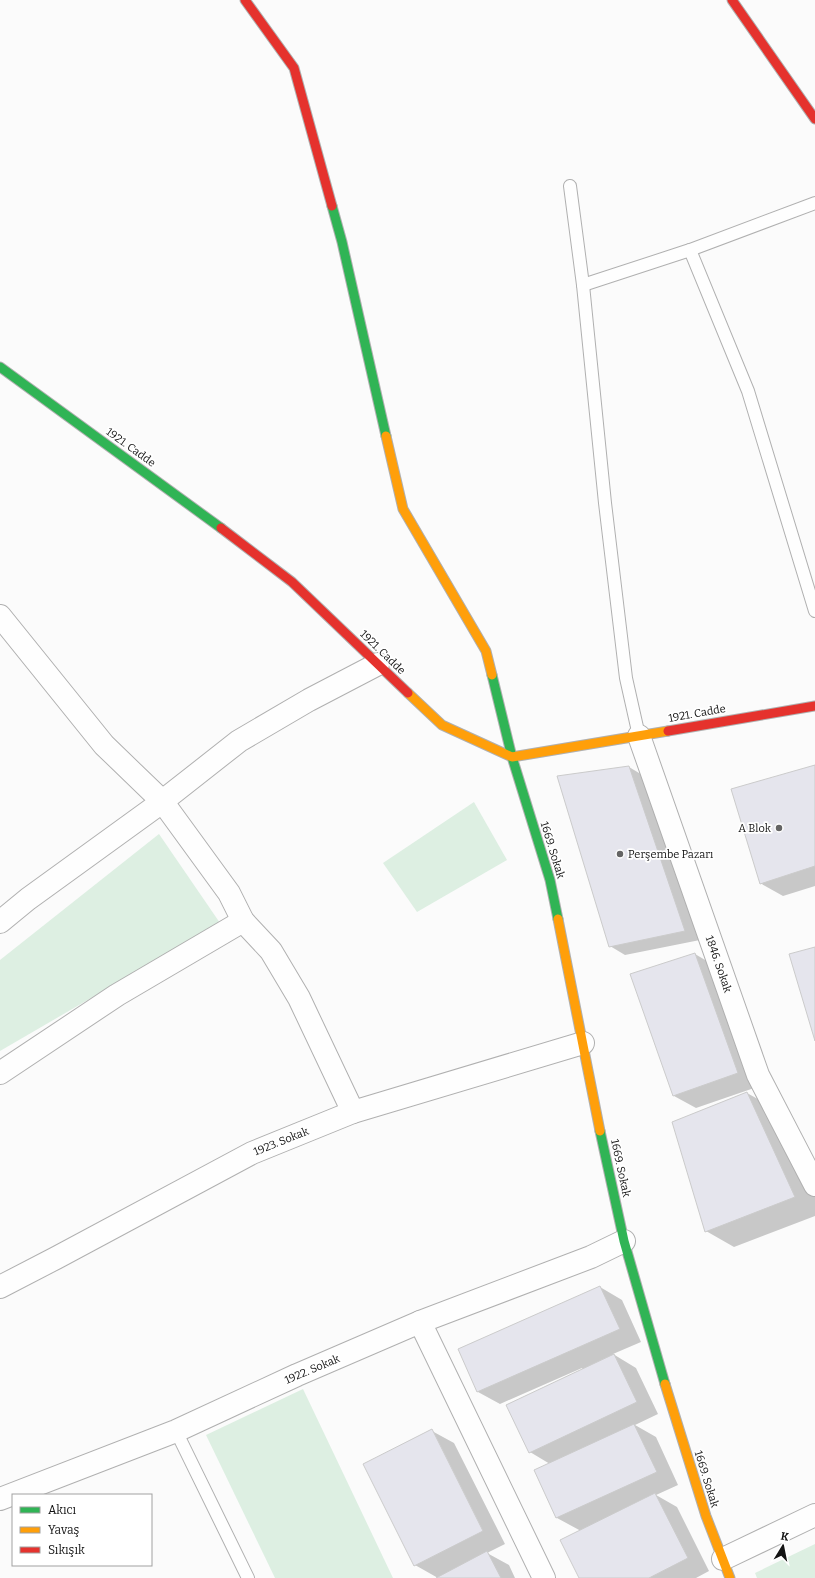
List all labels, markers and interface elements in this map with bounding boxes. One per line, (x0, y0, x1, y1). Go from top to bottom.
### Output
street label: 1921. Cadde (103, 425, 158, 470)
street label: 1921. Cadde (357, 628, 408, 677)
street label: 1921. Cadde (667, 702, 727, 725)
street label: 1669. Sokak (538, 820, 568, 881)
place label: A Blok (738, 822, 772, 835)
marker: A Blok (774, 823, 784, 833)
place label: Perşembe Pazarı (628, 848, 714, 861)
marker: Perşembe Pazarı (615, 849, 625, 859)
street label: 1846. Sokak (703, 934, 735, 995)
street label: 1923. Sokak (252, 1124, 311, 1158)
street label: 1669. Sokak (608, 1138, 633, 1199)
street label: 1922. Sokak (283, 1352, 342, 1387)
street label: 1669. Sokak (692, 1449, 722, 1510)
legend (12, 1494, 152, 1566)
text: Akıcı (48, 1503, 77, 1517)
text: Yavaş (48, 1523, 80, 1537)
north arrow (763, 1526, 803, 1566)
text: K (780, 1530, 790, 1544)
text: Sıkışık (48, 1543, 85, 1557)

